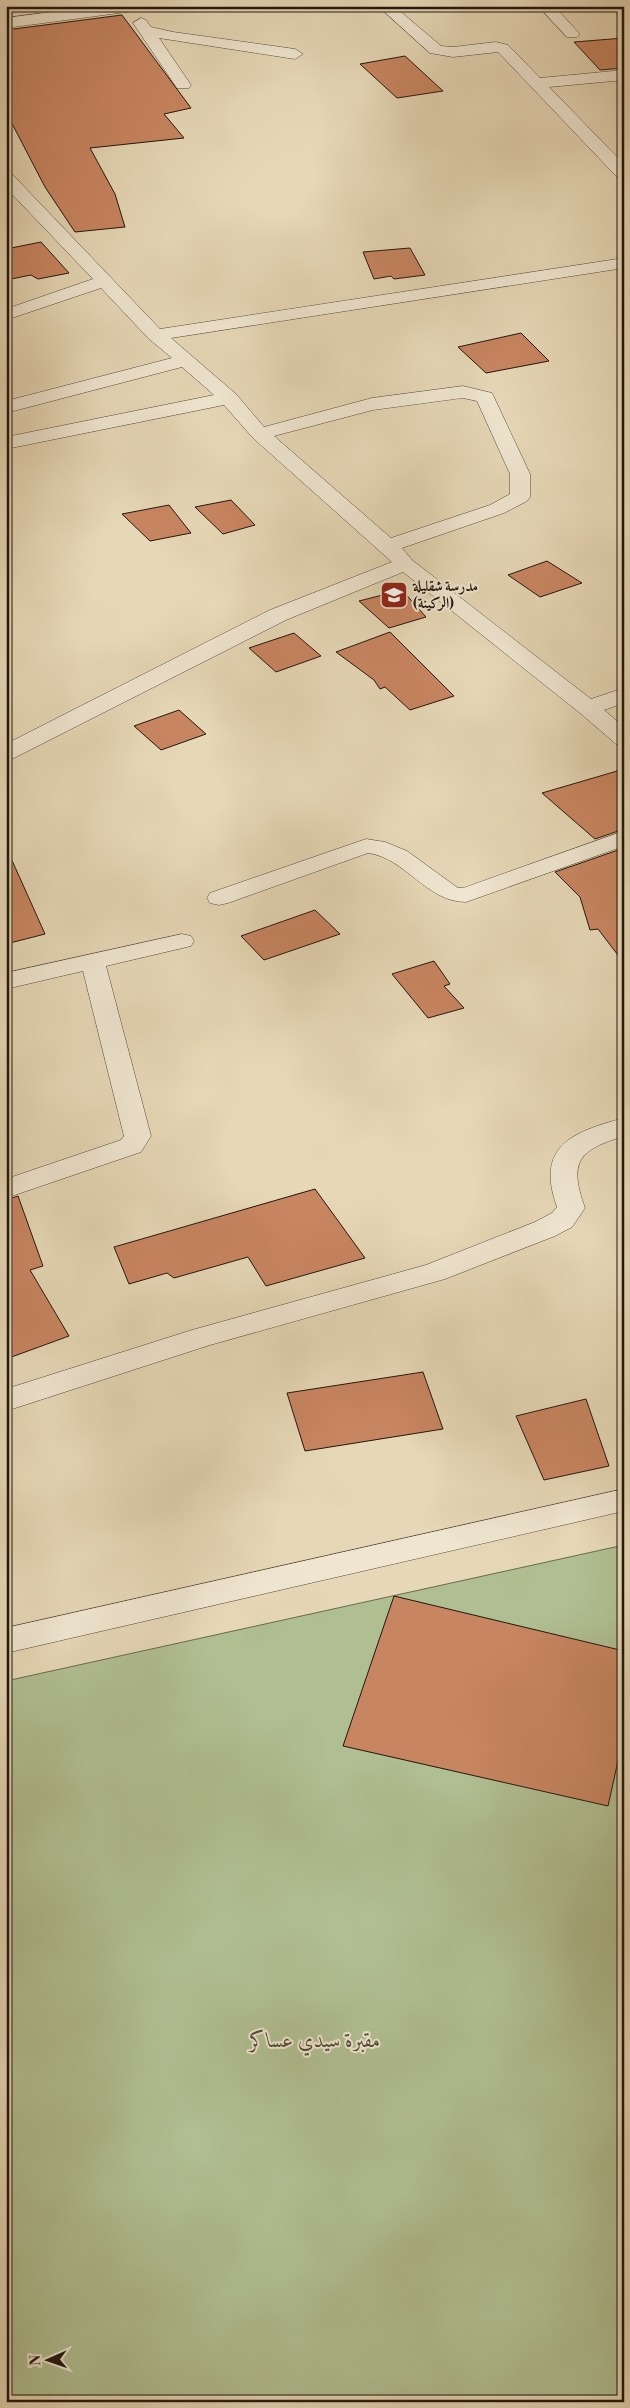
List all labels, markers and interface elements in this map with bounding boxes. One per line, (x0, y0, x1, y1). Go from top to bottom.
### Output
place label: مدرسة شقليلة (الركينة) (412, 577, 478, 613)
school or university icon: مدرسة شقليلة (الركينة) (379, 580, 409, 610)
park label: مقبرة سيدي عساكر (247, 2028, 381, 2056)
north arrow (22, 2336, 72, 2386)
text: N (27, 2355, 45, 2366)

